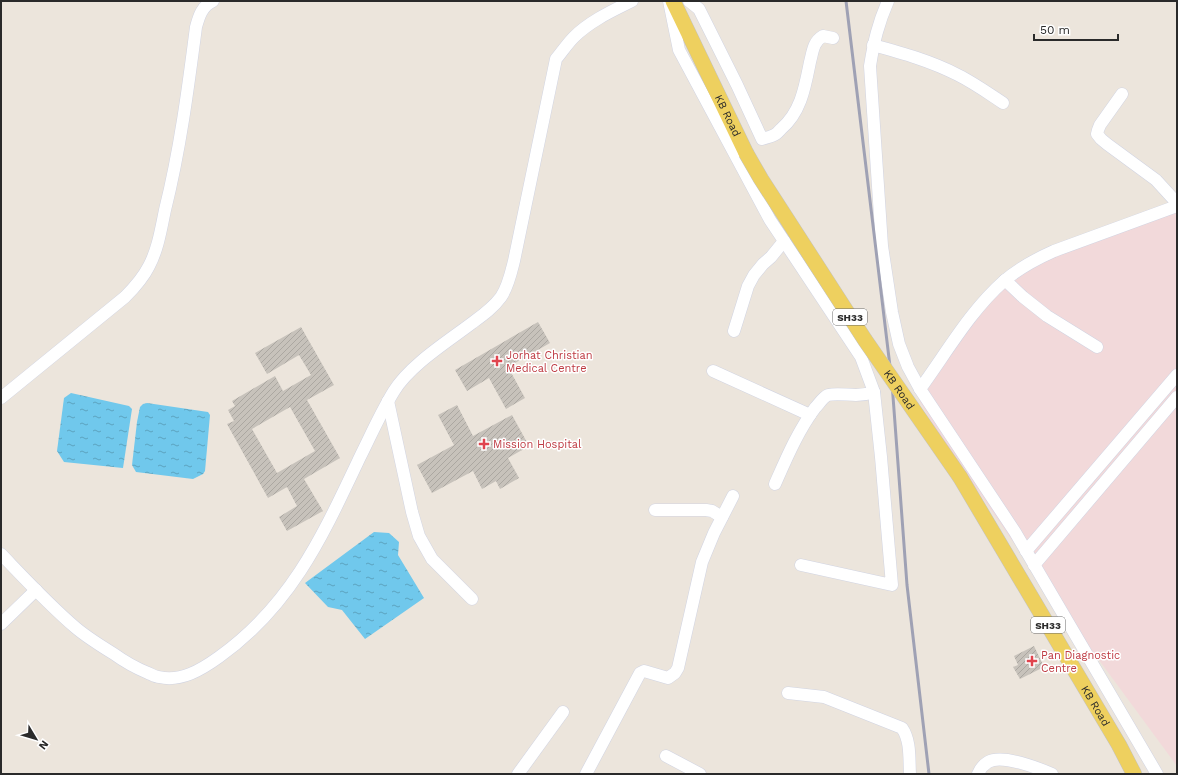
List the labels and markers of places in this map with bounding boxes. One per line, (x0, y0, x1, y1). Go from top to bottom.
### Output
place label: Jorhat Christian Medical Centre (506, 349, 593, 375)
marker: Jorhat Christian Medical Centre (491, 355, 503, 367)
marker: Mission Hospital (478, 438, 490, 450)
place label: Mission Hospital (493, 438, 582, 451)
place label: Pan Diagnostic Centre (1041, 649, 1120, 675)
marker: Pan Diagnostic Centre (1026, 655, 1038, 667)

